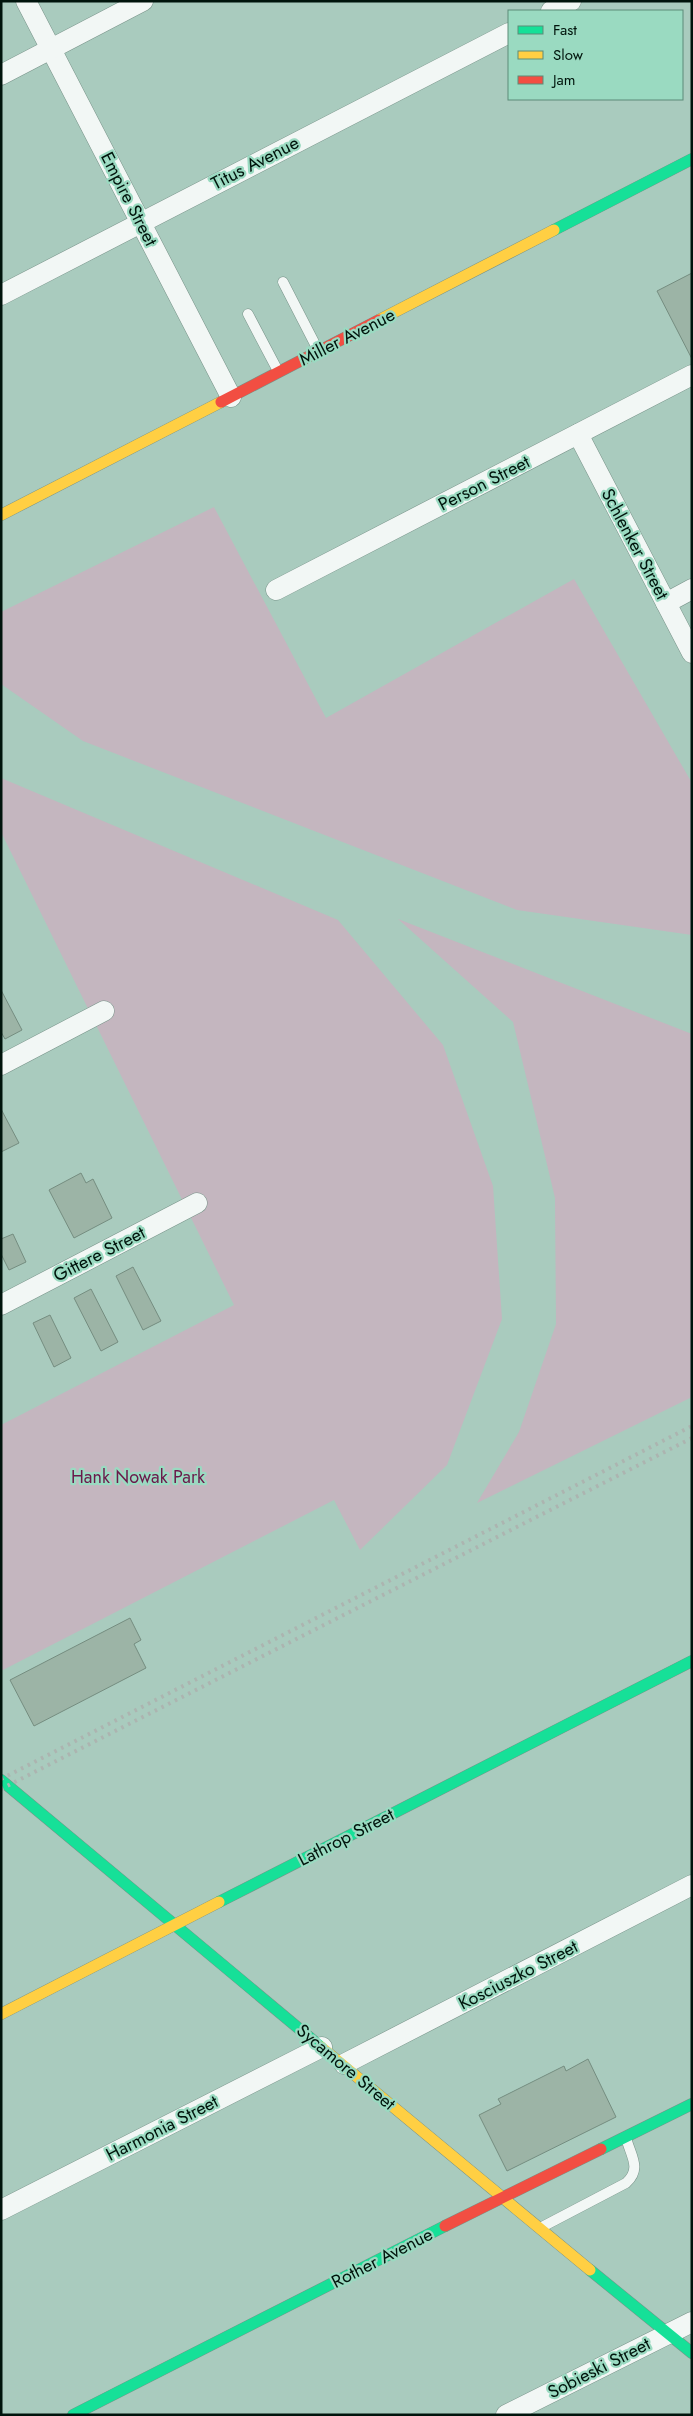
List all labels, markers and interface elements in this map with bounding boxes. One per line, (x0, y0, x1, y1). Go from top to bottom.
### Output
legend (508, 10, 683, 100)
text: Fast (553, 19, 577, 41)
text: Slow (553, 44, 584, 66)
text: Jam (551, 69, 576, 91)
street label: Titus Avenue (207, 130, 303, 196)
street label: Empire Street (94, 147, 164, 251)
street label: Miller Avenue (295, 302, 399, 372)
street label: Person Street (434, 448, 535, 517)
street label: Schlenker Street (595, 484, 675, 605)
street label: Gittere Street (49, 1219, 150, 1288)
park label: Hank Nowak Park (71, 1464, 205, 1490)
street label: Lathrop Street (293, 1801, 399, 1872)
street label: Kosciuszko Street (454, 1933, 583, 2016)
street label: Sycamore Street (291, 2018, 402, 2117)
street label: Harmonia Street (101, 2088, 223, 2167)
street label: Rother Avenue (327, 2221, 437, 2295)
street label: Sobieski Street (543, 2331, 655, 2405)

